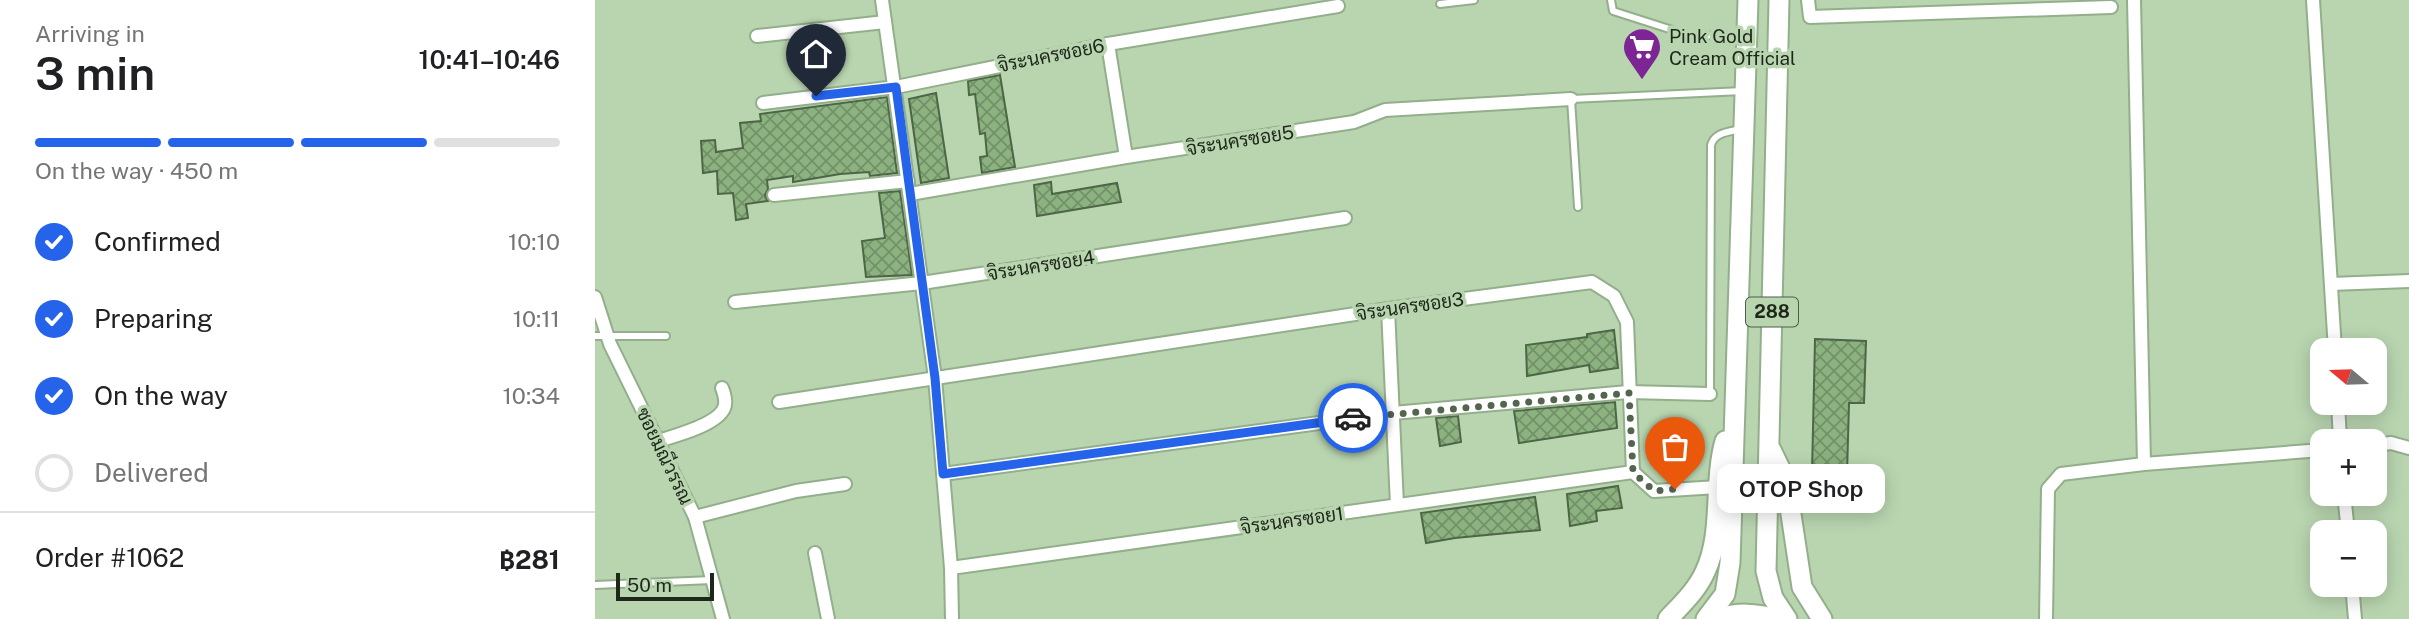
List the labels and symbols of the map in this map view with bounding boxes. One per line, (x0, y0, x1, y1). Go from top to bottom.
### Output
pin (786, 24, 846, 96)
place label: Pink Gold Cream Official (1669, 25, 1796, 69)
supermarket icon: Pink Gold Cream Official (1621, 26, 1663, 81)
street label: จิระนครซอย6 (996, 34, 1106, 76)
street label: จิระนครซอย5 (1185, 121, 1295, 159)
street label: จิระนครซอย4 (986, 246, 1096, 284)
street label: จิระนครซอย3 (1355, 288, 1465, 324)
road number: 288 (1746, 298, 1798, 326)
north arrow (2310, 338, 2387, 415)
courier (1318, 383, 1388, 453)
street label: ซอยมณีวรรณ (632, 404, 699, 508)
pin (1645, 417, 1705, 489)
callout: OTOP Shop (1717, 464, 1885, 514)
street label: จิระนครซอย1 (1239, 502, 1345, 538)
scale bar (616, 570, 714, 602)

